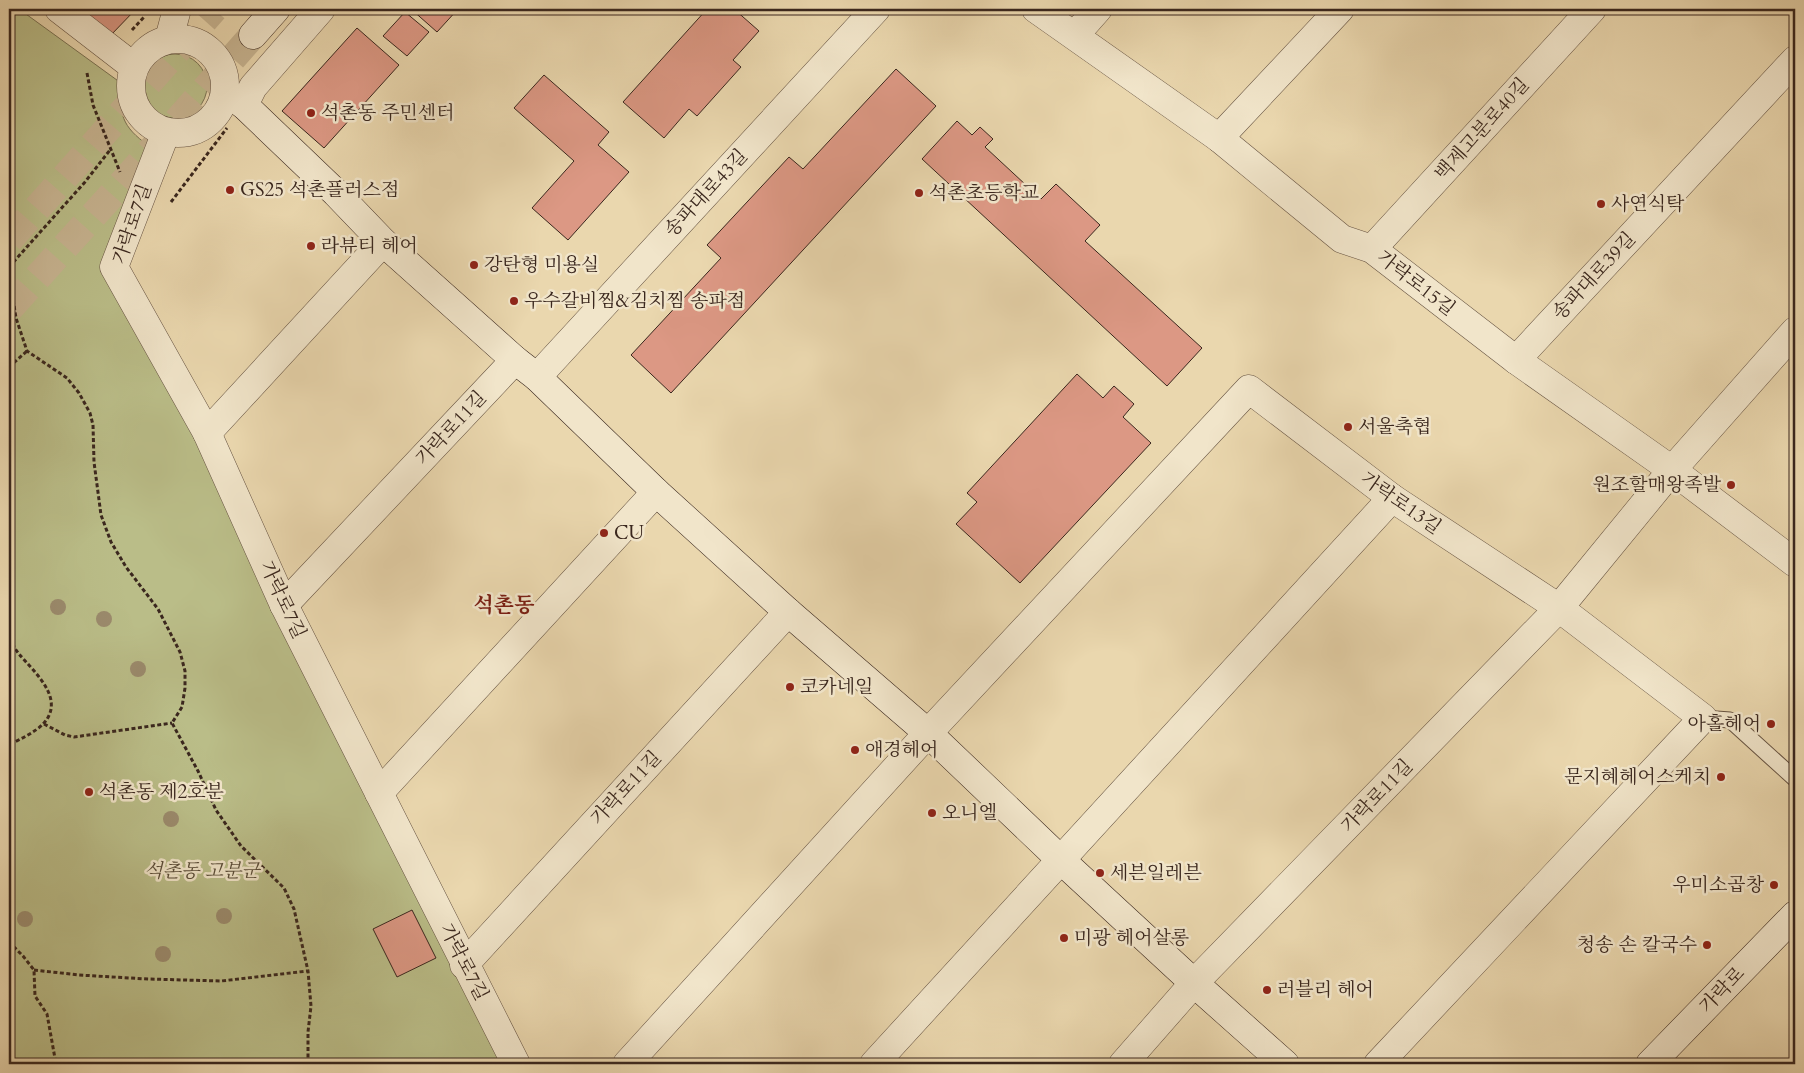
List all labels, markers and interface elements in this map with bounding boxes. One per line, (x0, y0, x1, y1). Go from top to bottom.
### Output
street label: 백제고분로40길 (1429, 72, 1535, 186)
place label: 석촌동 주민센터 (321, 100, 455, 126)
marker: 석촌동 주민센터 (305, 107, 317, 119)
street label: 송파대로43길 (659, 143, 753, 243)
place label: GS25 석촌플러스점 (240, 177, 399, 203)
street label: 가락로7길 (106, 180, 158, 268)
place label: 석촌초등학교 (929, 180, 1039, 206)
marker: GS25 석촌플러스점 (224, 184, 236, 196)
marker: 석촌초등학교 (913, 187, 925, 199)
place label: 사연식탁 (1611, 191, 1685, 217)
marker: 사연식탁 (1595, 198, 1607, 210)
street label: 송파대로39길 (1547, 226, 1641, 326)
place label: 라뷰티 헤어 (321, 233, 418, 259)
marker: 라뷰티 헤어 (305, 240, 317, 252)
street label: 가락로15길 (1371, 244, 1461, 322)
place label: 강탄형 미용실 (484, 252, 599, 278)
marker: 강탄형 미용실 (468, 259, 480, 271)
place label: 우수갈비찜&김치찜 송파점 (524, 288, 745, 314)
marker: 우수갈비찜&김치찜 송파점 (508, 295, 520, 307)
street label: 가락로11길 (410, 385, 492, 471)
place label: 서울축협 (1358, 414, 1431, 440)
marker: 서울축협 (1342, 421, 1354, 433)
street label: 가락로13길 (1355, 466, 1447, 540)
place label: 원조할매왕족발 (1593, 472, 1722, 498)
marker: 원조할매왕족발 (1725, 479, 1737, 491)
place label: CU (614, 520, 645, 546)
marker: CU (598, 527, 610, 539)
street label: 가락로7길 (254, 557, 312, 643)
district label: 석촌동 (474, 591, 534, 620)
place label: 코카네일 (800, 674, 873, 700)
marker: 코카네일 (784, 681, 796, 693)
place label: 아홀헤어 (1688, 711, 1761, 737)
marker: 아홀헤어 (1765, 718, 1777, 730)
place label: 애경헤어 (865, 737, 938, 763)
marker: 애경헤어 (849, 744, 861, 756)
street label: 가락로11길 (585, 745, 667, 831)
street label: 가락로11길 (1335, 754, 1419, 838)
place label: 문지혜헤어스케치 (1564, 764, 1711, 790)
marker: 문지혜헤어스케치 (1715, 771, 1727, 783)
place label: 석촌동 제2호분 (99, 779, 224, 805)
marker: 석촌동 제2호분 (83, 786, 95, 798)
place label: 오니엘 (942, 800, 997, 826)
marker: 오니엘 (926, 807, 938, 819)
park label: 석촌동 고분군 (144, 858, 261, 884)
place label: 세븐일레븐 (1110, 860, 1202, 886)
marker: 세븐일레븐 (1094, 867, 1106, 879)
place label: 우미소곱창 (1672, 872, 1765, 898)
marker: 우미소곱창 (1768, 879, 1780, 891)
street label: 가락로7길 (434, 919, 494, 1005)
place label: 미광 헤어살롱 (1074, 925, 1189, 951)
marker: 미광 헤어살롱 (1058, 932, 1070, 944)
place label: 청송 손 칼국수 (1577, 932, 1697, 958)
marker: 청송 손 칼국수 (1701, 939, 1713, 951)
street label: 가락로 (1694, 961, 1750, 1019)
place label: 러블리 헤어 (1277, 977, 1374, 1003)
marker: 러블리 헤어 (1261, 984, 1273, 996)

